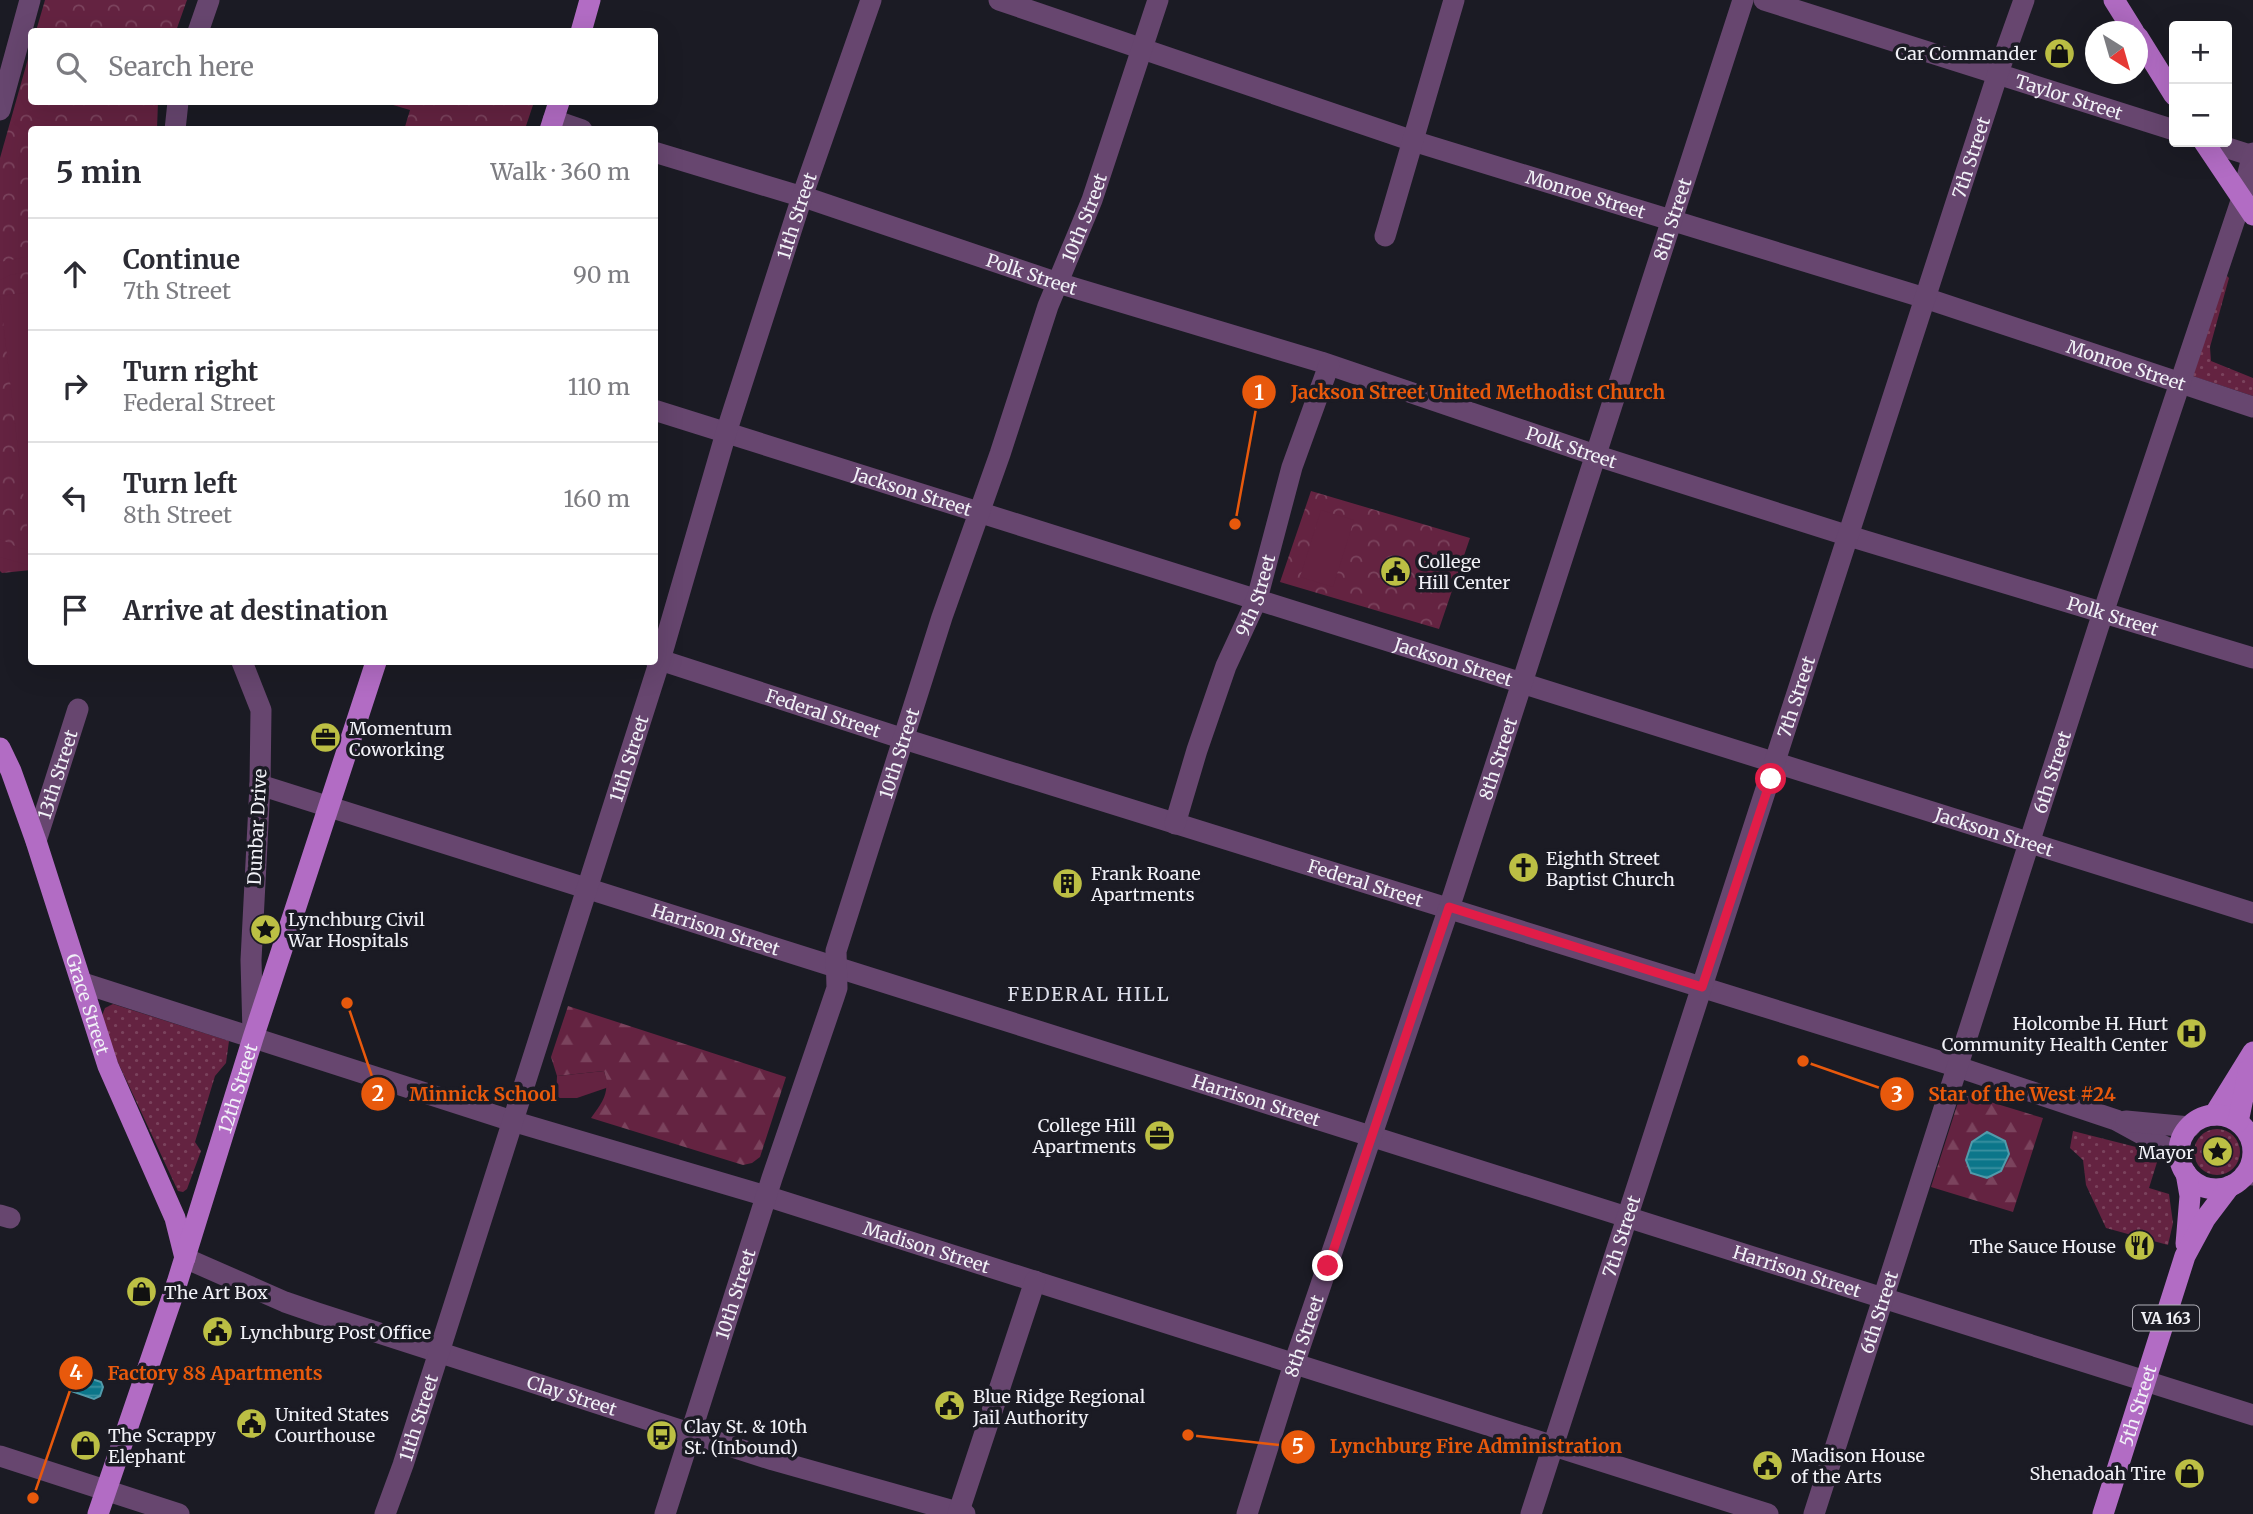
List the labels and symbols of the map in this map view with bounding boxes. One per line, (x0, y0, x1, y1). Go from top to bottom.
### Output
north arrow (2085, 21, 2148, 84)
shop icon: Car Commander (2043, 36, 2077, 70)
place label: Car Commander (1895, 42, 2037, 65)
street label: Taylor Street (2012, 69, 2126, 125)
street label: 7th Street (1947, 114, 1995, 201)
street label: Monroe Street (1523, 165, 1648, 223)
street label: 11th Street (771, 169, 821, 262)
street label: 10th Street (1056, 170, 1112, 265)
street label: 8th Street (1648, 175, 1696, 263)
street label: Polk Street (983, 248, 1080, 300)
street label: Monroe Street (2064, 334, 2189, 395)
callout: Jackson Street United Methodist Church (1242, 372, 1679, 412)
text: 1 (1254, 379, 1264, 406)
text: Jackson Street United Methodist Church (1290, 380, 1665, 404)
street label: Polk Street (1523, 421, 1620, 473)
street label: Jackson Street (849, 462, 975, 521)
place label: College Hill Center (1418, 550, 1510, 594)
street label: 9th Street (1230, 552, 1280, 640)
public building icon: College Hill Center (1378, 554, 1412, 588)
street label: Polk Street (2064, 591, 2161, 640)
street label: Jackson Street (1390, 632, 1516, 691)
street label: 7th Street (1772, 653, 1820, 741)
street label: Federal Street (763, 684, 884, 742)
street label: 10th Street (874, 705, 924, 801)
street label: 11th Street (604, 712, 653, 805)
street label: 8th Street (1473, 714, 1522, 803)
place label: Momentum Coworking (349, 717, 452, 761)
office icon: Momentum Coworking (309, 721, 343, 755)
street label: 13th Street (32, 727, 82, 822)
street label: 6th Street (2028, 728, 2076, 816)
route start (1755, 763, 1786, 794)
street label: Dunbar Drive (242, 768, 272, 886)
street label: Jackson Street (1931, 802, 2056, 861)
place label: Eighth Street Baptist Church (1546, 847, 1675, 891)
church icon: Eighth Street Baptist Church (1506, 851, 1540, 885)
street label: Federal Street (1305, 854, 1426, 911)
place label: Frank Roane Apartments (1090, 862, 1201, 906)
building icon: Frank Roane Apartments (1051, 866, 1085, 900)
street label: Harrison Street (649, 898, 783, 960)
place label: Lynchburg Civil War Hospitals (287, 908, 425, 952)
place icon: Lynchburg Civil War Hospitals (248, 912, 282, 946)
street label: Grace Street (61, 951, 115, 1057)
district label: FEDERAL HILL (1008, 982, 1170, 1006)
place label: Holcombe H. Hurt Community Health Center (1942, 1012, 2168, 1056)
hospital icon: Holcombe H. Hurt Community Health Center (2174, 1016, 2208, 1050)
street label: 12th Street (213, 1040, 262, 1136)
street label: Harrison Street (1189, 1069, 1323, 1131)
callout: Minnick School (361, 1074, 571, 1114)
callout: Star of the West #24 (1879, 1074, 2130, 1114)
text: 2 (372, 1080, 384, 1107)
text: 3 (1891, 1081, 1903, 1108)
text: Minnick School (409, 1082, 557, 1106)
text: Star of the West #24 (1928, 1082, 2116, 1106)
place label: College Hill Apartments (1032, 1114, 1136, 1158)
office icon: College Hill Apartments (1142, 1118, 1176, 1152)
place icon: Mayor (2200, 1135, 2234, 1169)
place label: Mayor (2138, 1141, 2194, 1164)
street label: 7th Street (1597, 1192, 1645, 1280)
street label: Madison Street (861, 1216, 993, 1278)
restaurant icon: The Sauce House (2122, 1229, 2156, 1263)
place label: The Sauce House (1969, 1235, 2116, 1258)
street label: Harrison Street (1730, 1240, 1864, 1302)
street label: 10th Street (710, 1246, 760, 1342)
route end (1312, 1250, 1343, 1281)
street label: 6th Street (1855, 1268, 1903, 1356)
shop icon: The Art Box (124, 1275, 158, 1309)
place label: The Art Box (164, 1281, 268, 1304)
street label: 8th Street (1279, 1292, 1328, 1380)
road number: VA 163 (2133, 1306, 2199, 1330)
public building icon: Lynchburg Post Office (200, 1315, 234, 1349)
place label: Lynchburg Post Office (240, 1321, 431, 1344)
callout: Factory 88 Apartments (59, 1353, 337, 1393)
text: 4 (69, 1359, 83, 1386)
text: Factory 88 Apartments (108, 1361, 323, 1385)
street label: 5th Street (2114, 1362, 2161, 1449)
street label: Clay Street (524, 1370, 620, 1420)
street label: 11th Street (394, 1371, 443, 1464)
place label: Blue Ridge Regional Jail Authority (972, 1385, 1146, 1429)
public building icon: Blue Ridge Regional Jail Authority (933, 1389, 967, 1423)
place label: United States Courthouse (275, 1403, 389, 1447)
public building icon: United States Courthouse (235, 1407, 269, 1441)
place label: Clay St. & 10th St. (Inbound) (684, 1415, 808, 1459)
bus stop icon: Clay St. & 10th St. (Inbound) (644, 1419, 678, 1453)
place label: The Scrappy Elephant (108, 1424, 217, 1468)
callout: Lynchburg Fire Administration (1281, 1427, 1636, 1467)
shop icon: The Scrappy Elephant (68, 1428, 102, 1462)
text: 5 (1292, 1433, 1304, 1460)
text: Lynchburg Fire Administration (1330, 1434, 1622, 1458)
place label: Madison House of the Arts (1791, 1444, 1925, 1488)
public building icon: Madison House of the Arts (1751, 1448, 1785, 1482)
shop icon: Shenadoah Tire (2172, 1456, 2206, 1490)
place label: Shenadoah Tire (2030, 1462, 2166, 1485)

